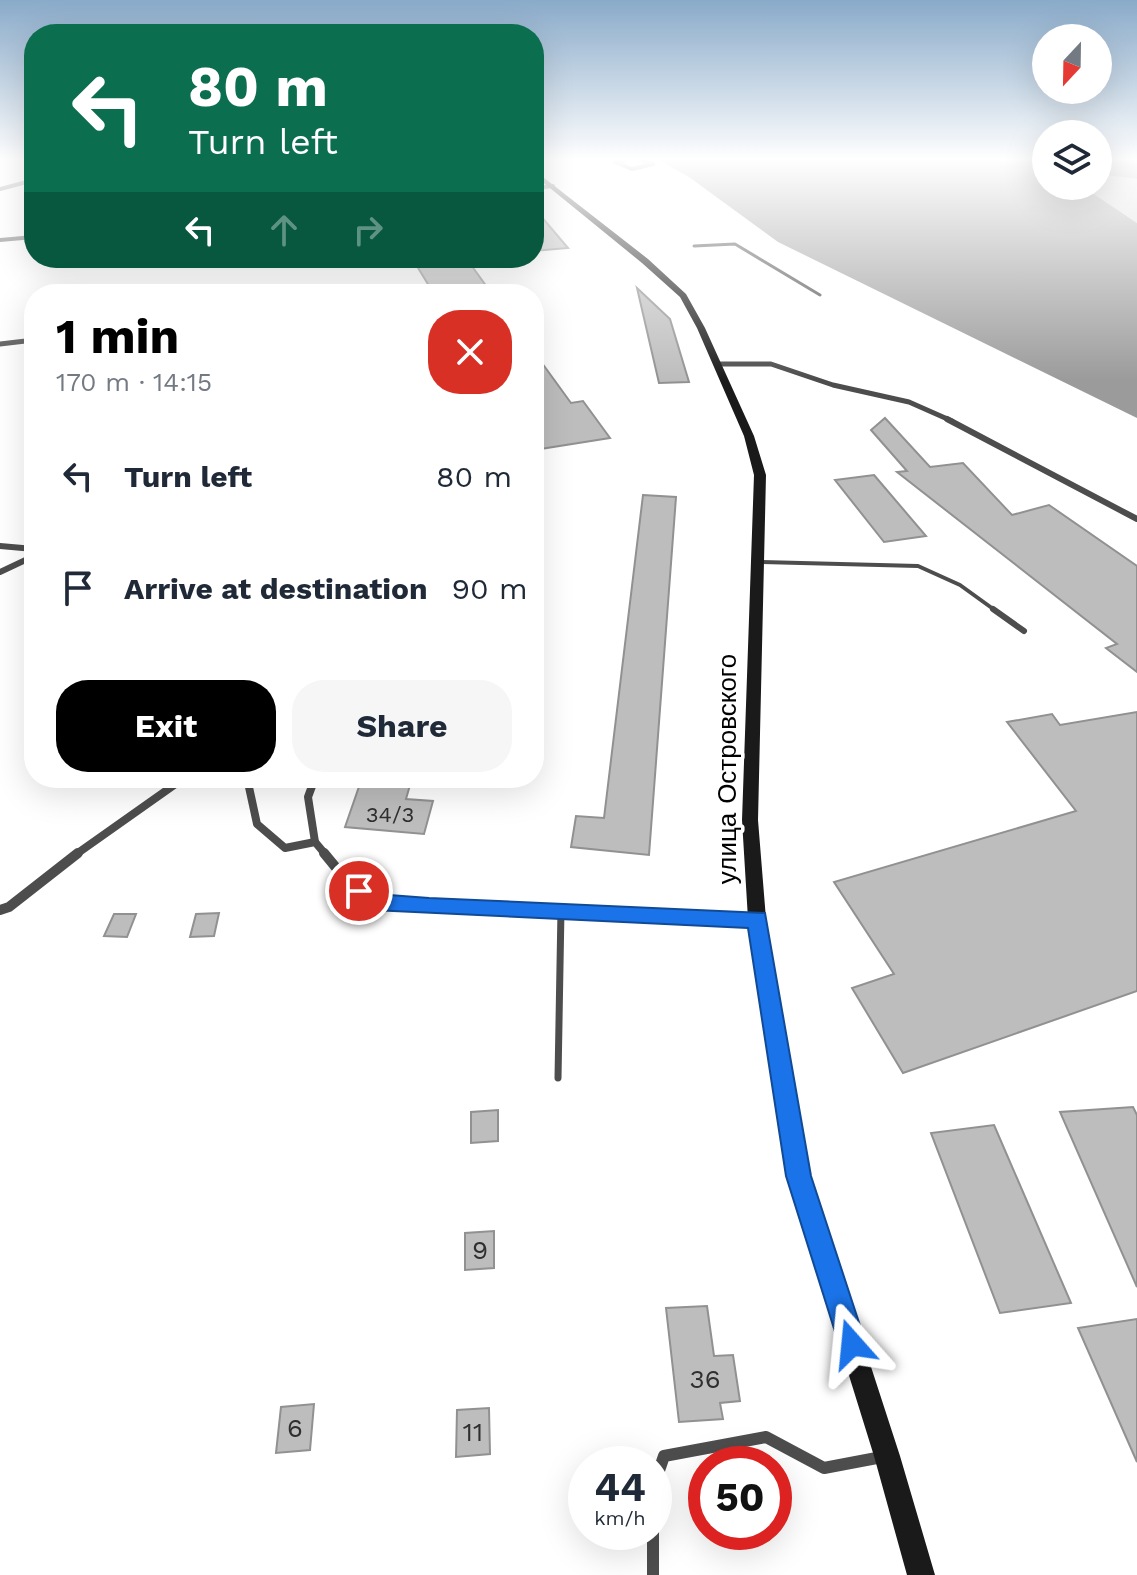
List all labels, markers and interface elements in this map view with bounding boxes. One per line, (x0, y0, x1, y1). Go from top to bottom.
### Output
north arrow (1032, 24, 1112, 104)
map controls (1032, 24, 1112, 200)
text: 80 m (188, 54, 328, 120)
icon: left (56, 56, 160, 160)
button: layers (1032, 120, 1112, 200)
text: Turn left (188, 121, 338, 163)
icon: left (178, 208, 222, 252)
icon: ahead (262, 208, 306, 252)
icon: right (346, 208, 390, 252)
text: 1 min (56, 308, 179, 365)
button: close (428, 310, 512, 394)
text: 170 m · 14:15 (56, 367, 212, 397)
icon: left (56, 454, 100, 498)
text: Turn left (124, 459, 252, 494)
text: 80 m (436, 459, 512, 494)
icon: arrive (56, 566, 100, 610)
text: Arrive at destination (124, 571, 428, 606)
text: 90 m (452, 571, 528, 606)
street label: улица Островского (712, 654, 742, 884)
button: Exit (56, 680, 276, 772)
button: Share (292, 680, 512, 772)
house number: 34/3 (366, 802, 414, 827)
pin (325, 857, 393, 925)
icon: arrive (337, 869, 381, 913)
house number: 9 (472, 1235, 488, 1265)
position arrow (810, 1302, 894, 1386)
house number: 36 (690, 1364, 720, 1394)
house number: 6 (287, 1413, 303, 1443)
house number: 11 (463, 1417, 483, 1447)
speed limit sign: 50 (688, 1446, 792, 1550)
text: 44 (594, 1464, 646, 1511)
text: km/h (594, 1506, 646, 1530)

